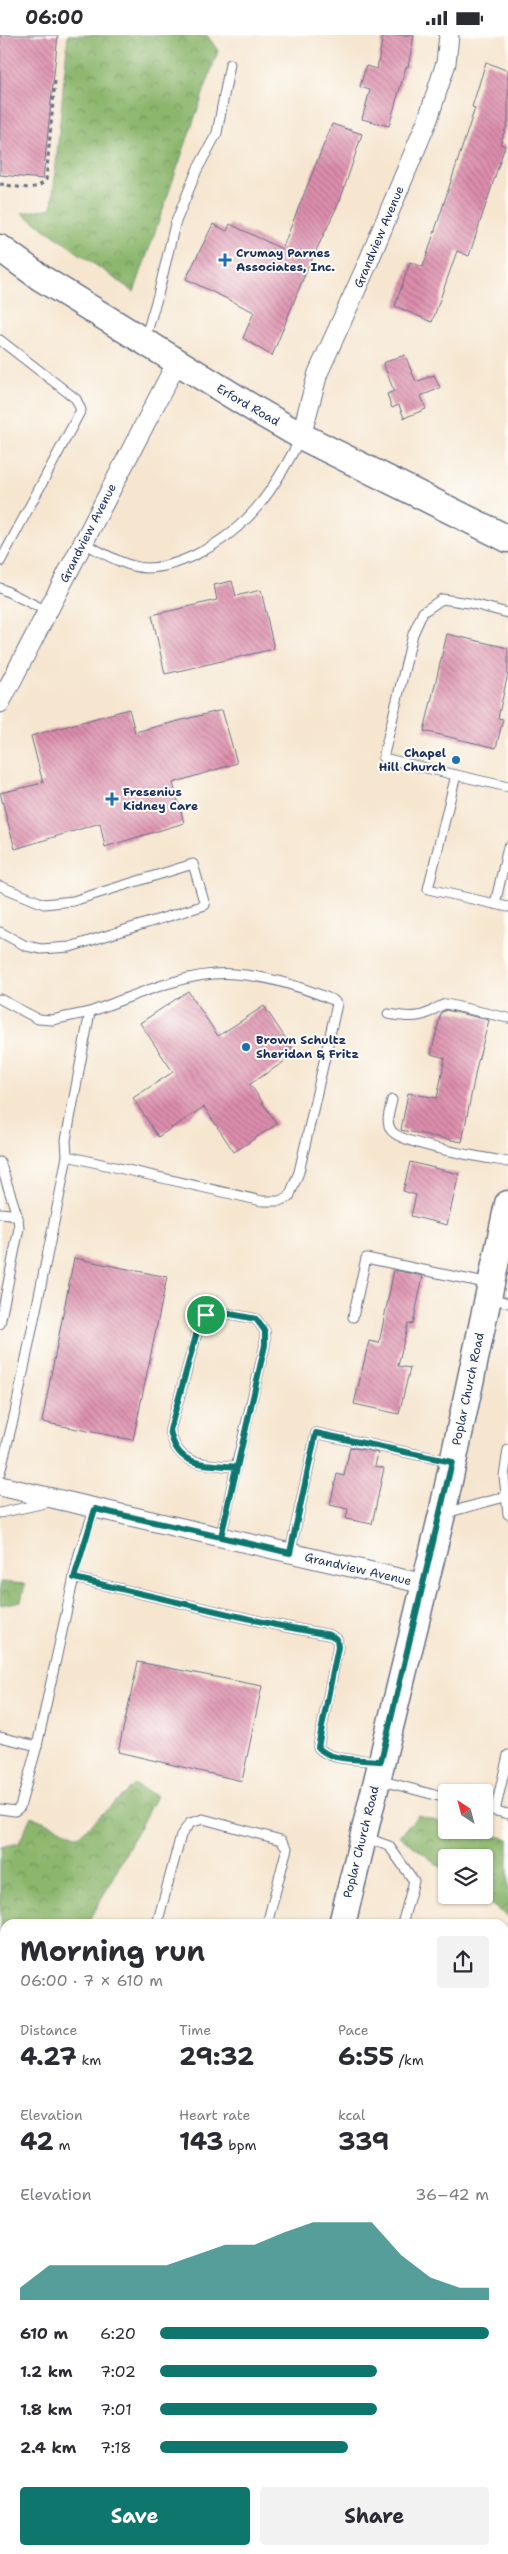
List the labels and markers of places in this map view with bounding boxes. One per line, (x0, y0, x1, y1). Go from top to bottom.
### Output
place label: Crumay Parnes Associates, Inc. (236, 245, 335, 275)
marker: Crumay Parnes Associates, Inc. (218, 253, 232, 267)
place label: Chapel Hill Church (379, 745, 446, 775)
marker: Chapel Hill Church (450, 754, 462, 766)
place label: Fresenius Kidney Care (123, 784, 198, 814)
marker: Fresenius Kidney Care (105, 792, 119, 806)
place label: Brown Schultz Sheridan & Fritz (256, 1032, 359, 1062)
marker: Brown Schultz Sheridan & Fritz (240, 1041, 252, 1053)
pin (185, 1294, 227, 1336)

